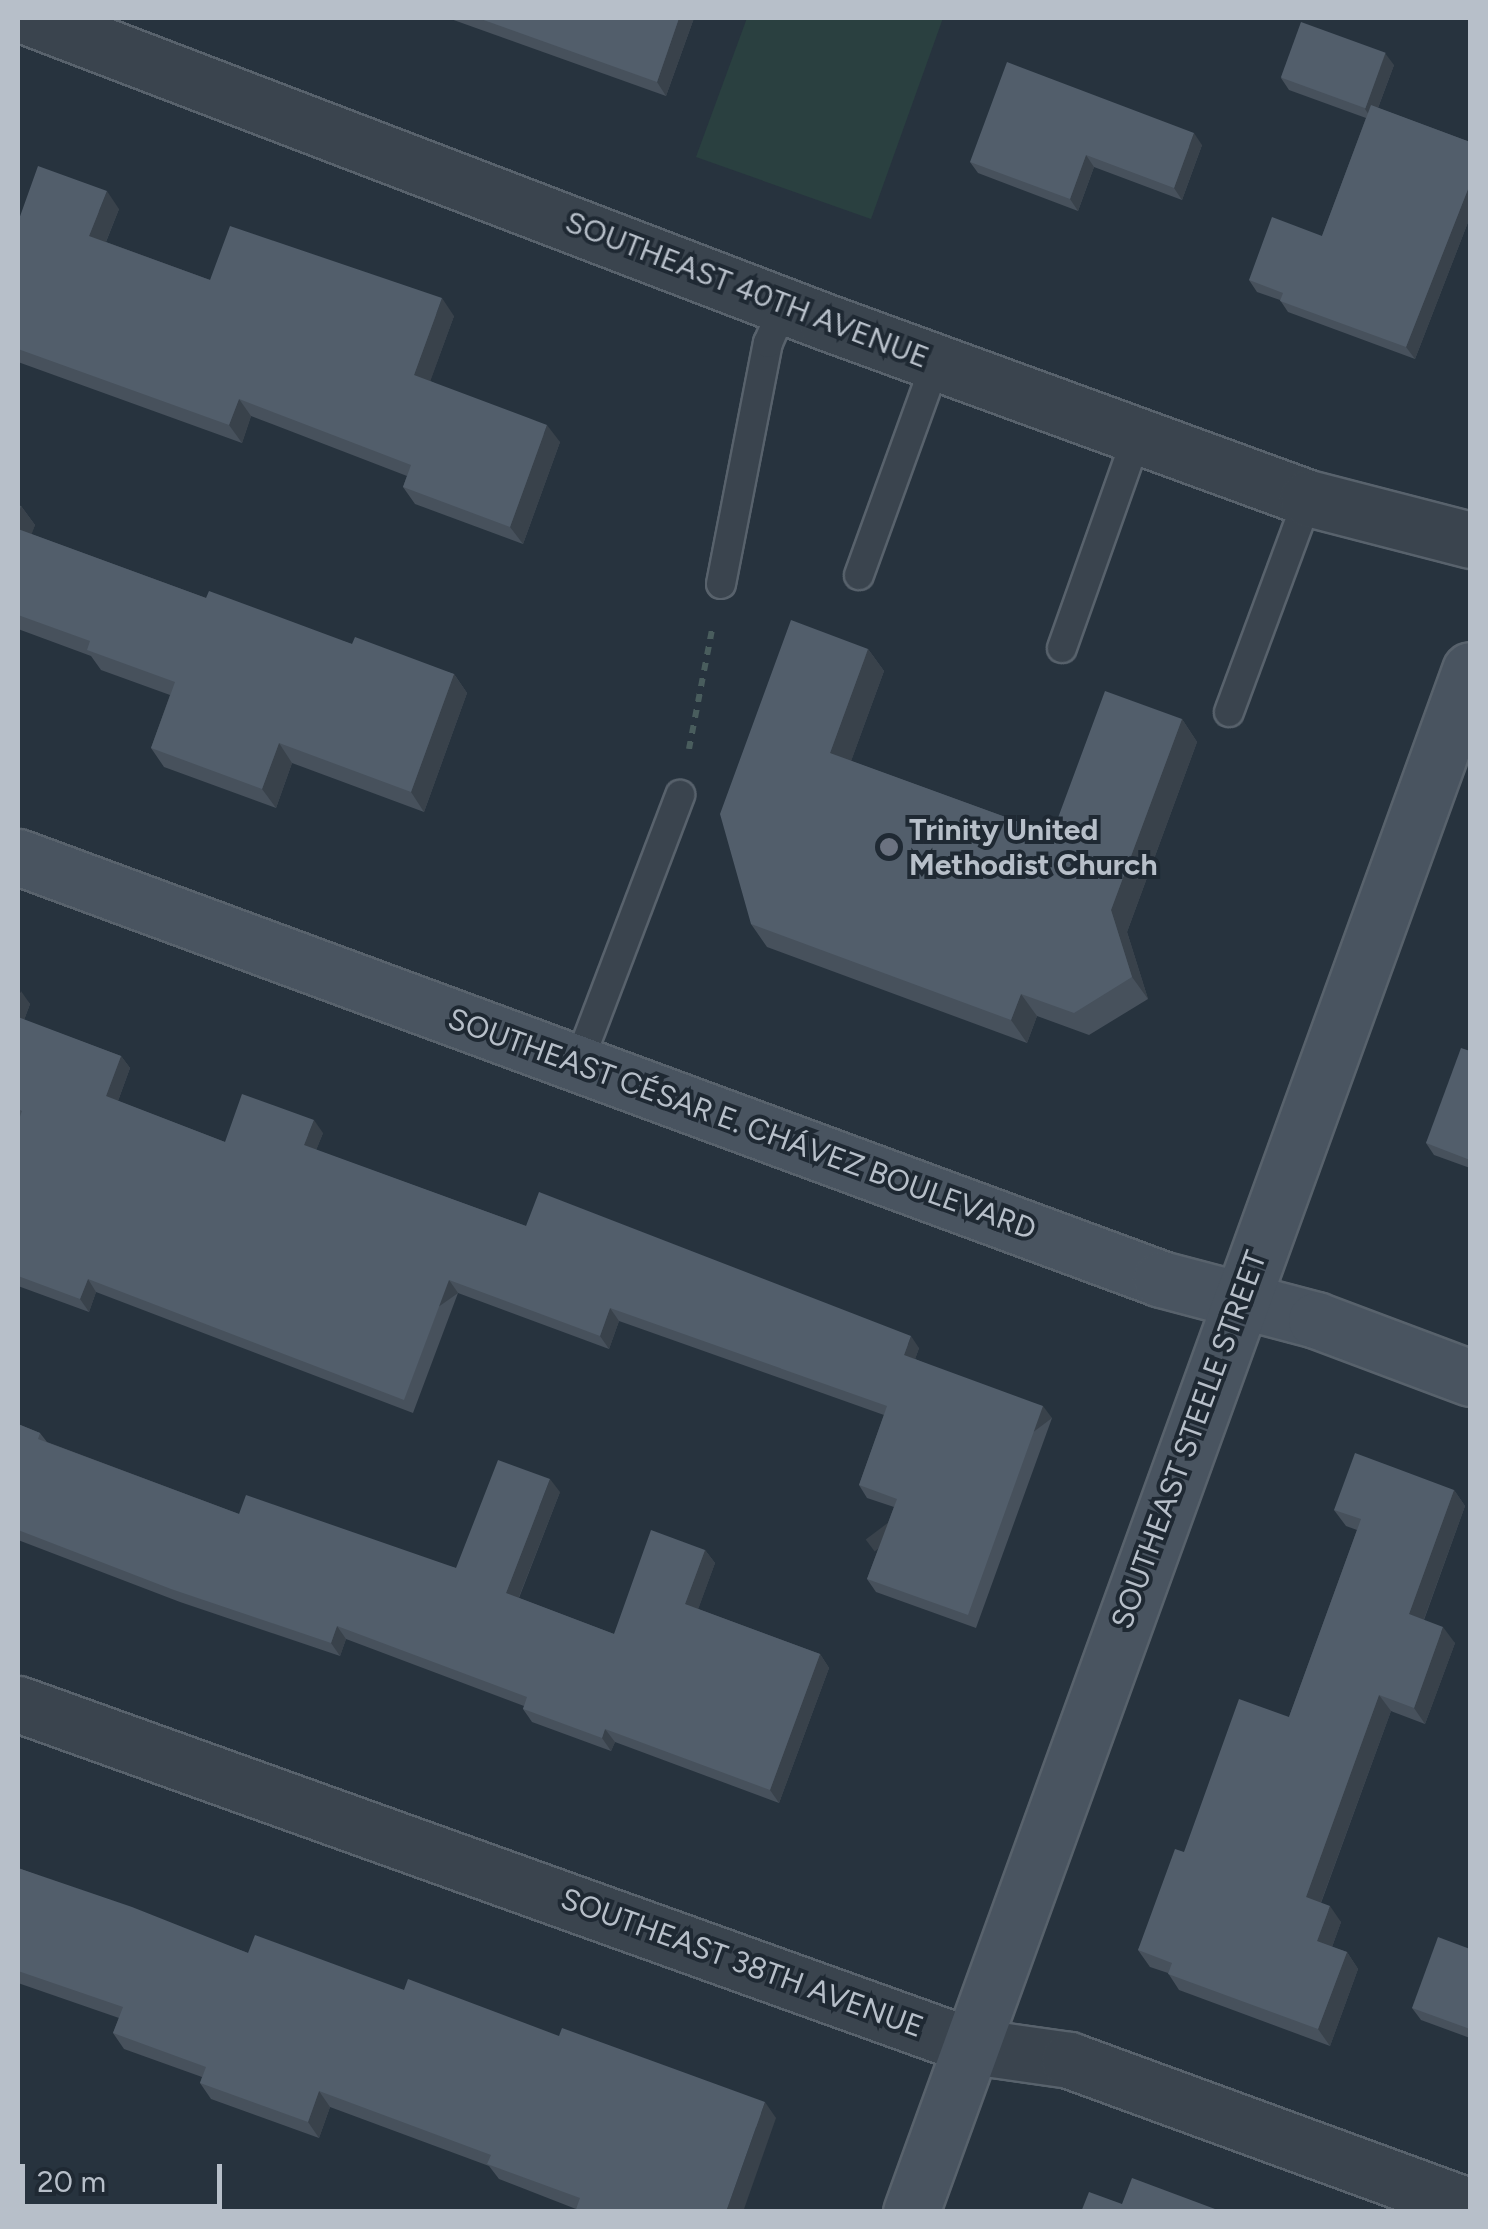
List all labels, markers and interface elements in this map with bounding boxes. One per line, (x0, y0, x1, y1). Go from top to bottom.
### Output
street label: SOUTHEAST 40TH AVENUE (560, 204, 934, 376)
place label: Trinity United Methodist Church (909, 812, 1158, 882)
marker: Trinity United Methodist Church (878, 836, 900, 858)
street label: SOUTHEAST CÉSAR E. CHÁVEZ BOULEVARD (443, 1001, 1041, 1247)
street label: SOUTHEAST STEELE STREET (1104, 1246, 1274, 1634)
street label: SOUTHEAST 38TH AVENUE (556, 1881, 928, 2045)
scale bar (25, 2144, 228, 2206)
text: 20 m (37, 2163, 106, 2200)

